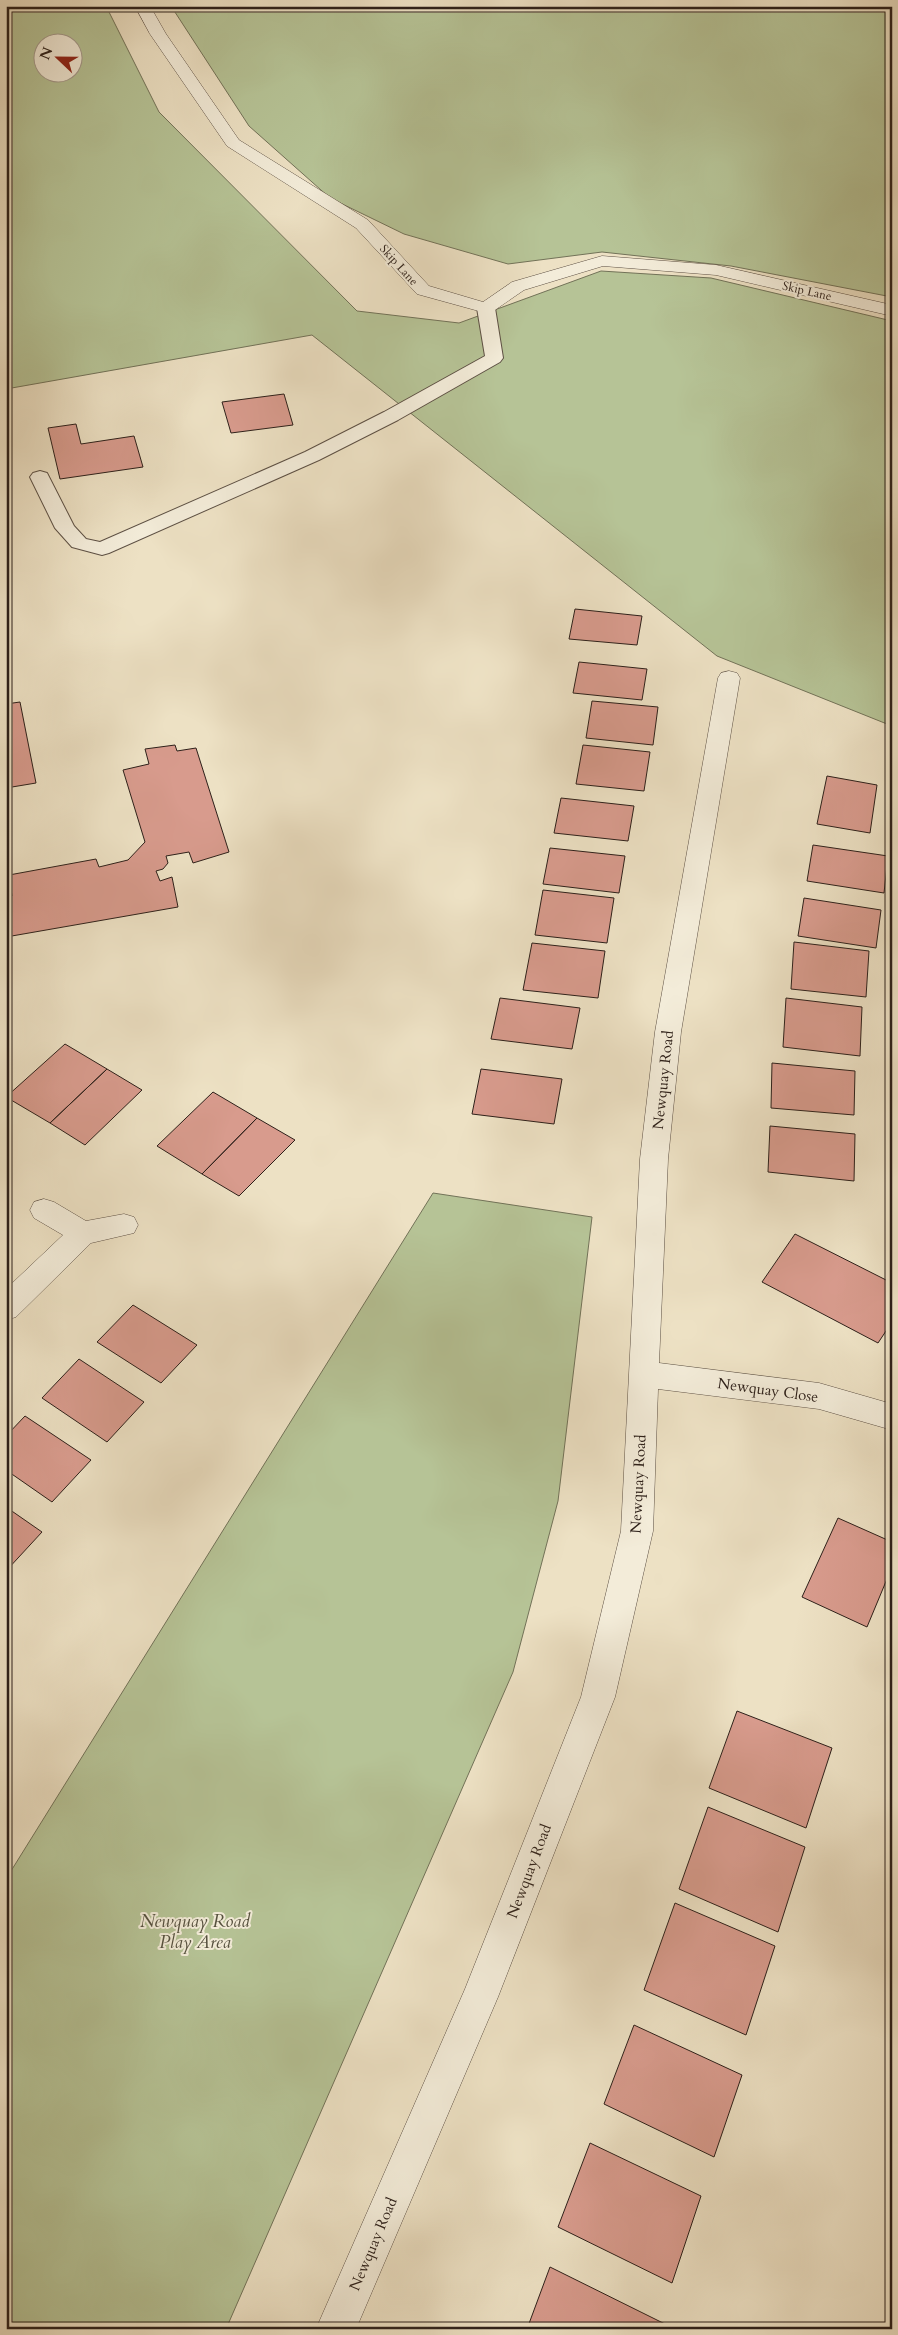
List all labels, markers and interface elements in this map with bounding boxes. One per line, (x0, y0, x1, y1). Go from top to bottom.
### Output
north arrow (32, 32, 82, 82)
text: N (35, 44, 57, 63)
street label: Skip Lane (376, 241, 422, 289)
street label: Skip Lane (781, 278, 833, 304)
street label: Newquay Road (648, 1030, 678, 1130)
street label: Newquay Close (716, 1373, 820, 1407)
street label: Newquay Road (625, 1434, 651, 1534)
street label: Newquay Road (502, 1821, 556, 1921)
park label: Newquay Road Play Area (140, 1909, 251, 1955)
street label: Newquay Road (344, 2194, 402, 2294)

